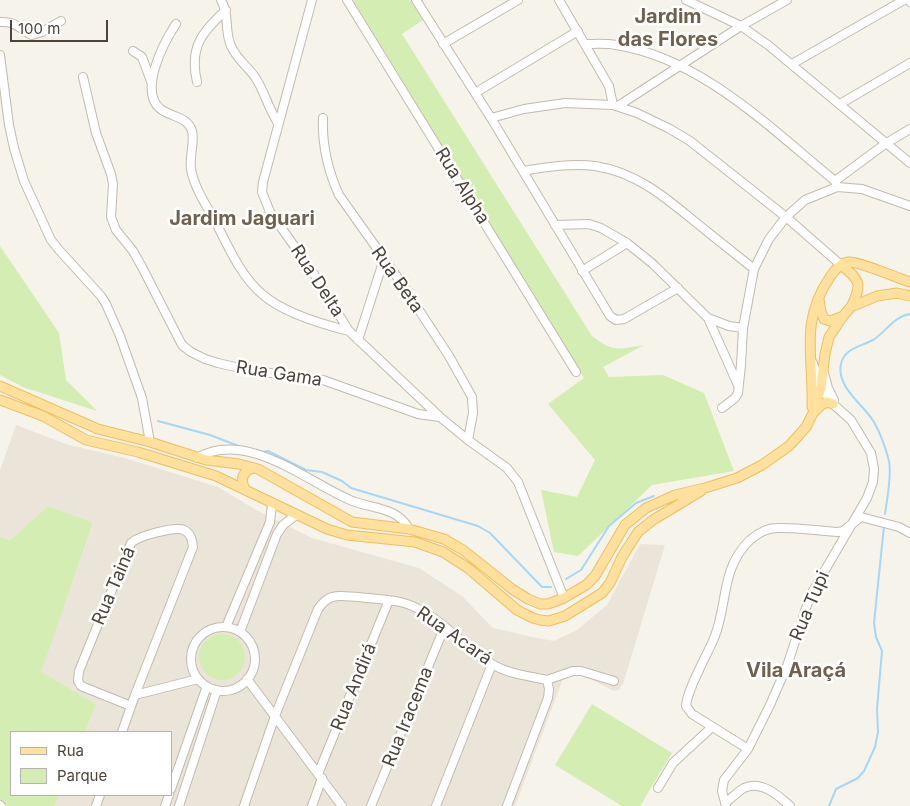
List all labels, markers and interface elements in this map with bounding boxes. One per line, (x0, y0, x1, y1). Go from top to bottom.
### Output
district label: Jardim das Flores (618, 5, 718, 52)
scale bar (12, 10, 110, 42)
text: 100 m (18, 19, 60, 38)
street label: Rua Alpha (430, 144, 494, 228)
district label: Jardim Jaguari (169, 207, 315, 231)
street label: Rua Delta (286, 241, 348, 321)
street label: Rua Beta (366, 243, 428, 317)
street label: Rua Gama (234, 357, 324, 391)
street label: Rua Tainá (88, 544, 140, 628)
street label: Rua Tupi (786, 568, 834, 644)
street label: Rua Acará (412, 602, 496, 670)
street label: Rua Andirá (327, 640, 381, 734)
district label: Vila Araçá (746, 659, 846, 683)
street label: Rua Iracema (378, 664, 438, 770)
legend (10, 731, 172, 796)
text: Rua (57, 741, 84, 760)
text: Parque (57, 766, 107, 785)

